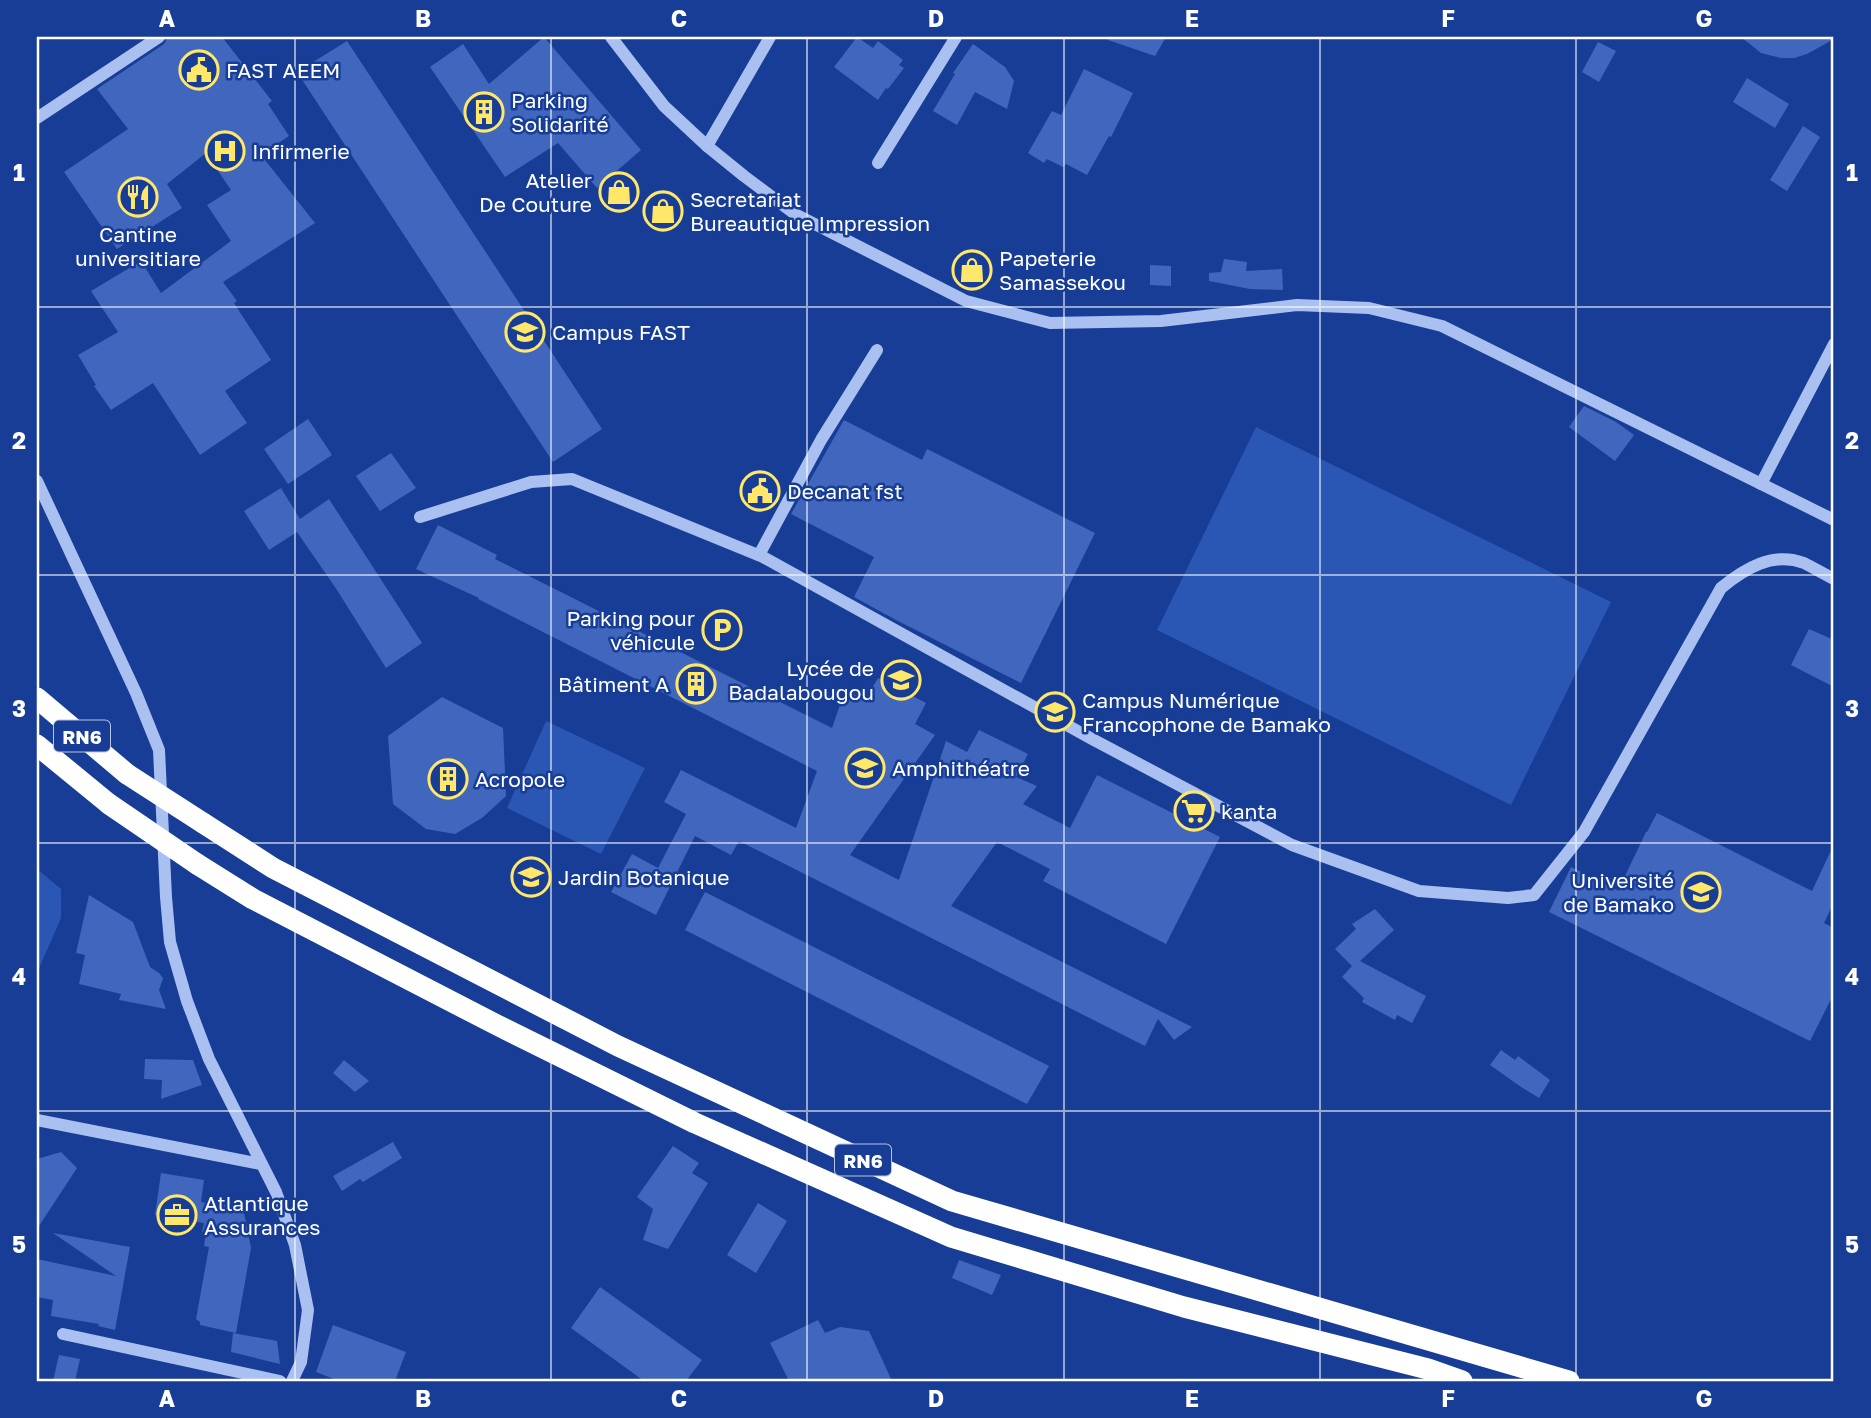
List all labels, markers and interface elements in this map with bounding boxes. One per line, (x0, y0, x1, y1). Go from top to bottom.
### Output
text: A (159, 4, 176, 32)
text: B (415, 4, 431, 32)
text: C (671, 4, 687, 32)
text: D (928, 4, 944, 32)
text: E (1185, 4, 1199, 32)
text: F (1441, 4, 1455, 32)
text: G (1696, 4, 1712, 32)
public building icon: FAST AEEM (178, 49, 220, 91)
place label: FAST AEEM (226, 57, 340, 83)
place label: Parking Solidarité (511, 87, 609, 137)
building icon: Parking Solidarité (463, 91, 505, 133)
hospital icon: Infirmerie (204, 130, 246, 172)
place label: Infirmerie (252, 138, 350, 164)
text: 1 (13, 158, 25, 186)
text: 1 (1846, 158, 1858, 186)
place label: Atelier De Couture (479, 167, 592, 217)
shop icon: Atelier De Couture (598, 171, 640, 213)
restaurant icon: Cantine universitiare (117, 176, 159, 218)
place label: Secretariat Bureautique Impression (690, 186, 930, 236)
shop icon: Secretariat Bureautique Impression (642, 190, 684, 232)
place label: Cantine universitiare (75, 221, 201, 271)
place label: Papeterie Samassekou (999, 245, 1126, 295)
shop icon: Papeterie Samassekou (951, 249, 993, 291)
school or university icon: Campus FAST (504, 311, 546, 353)
place label: Campus FAST (552, 319, 690, 345)
text: 2 (12, 426, 26, 454)
text: 2 (1845, 426, 1859, 454)
public building icon: Decanat fst (739, 470, 781, 512)
place label: Decanat fst (787, 478, 903, 504)
place label: Parking pour véhicule (566, 605, 695, 655)
parking icon: Parking pour véhicule (701, 609, 743, 651)
place label: Lycée de Badalabougou (728, 655, 874, 705)
school or university icon: Lycée de Badalabougou (880, 659, 922, 701)
building icon: Bâtiment A (675, 663, 717, 705)
place label: Bâtiment A (558, 671, 669, 697)
place label: Campus Numérique Francophone de Bamako (1082, 687, 1331, 737)
school or university icon: Campus Numérique Francophone de Bamako (1034, 691, 1076, 733)
text: 3 (12, 694, 26, 722)
text: 3 (1845, 694, 1859, 722)
road number: RN6 (54, 720, 110, 751)
school or university icon: Amphithéatre (844, 747, 886, 789)
place label: Amphithéatre (892, 755, 1030, 781)
building icon: Acropole (427, 758, 469, 800)
place label: Acropole (475, 766, 565, 792)
supermarket icon: kanta (1173, 790, 1215, 832)
place label: kanta (1221, 798, 1278, 824)
school or university icon: Jardin Botanique (510, 856, 552, 898)
place label: Jardin Botanique (558, 864, 730, 890)
place label: Université de Bamako (1563, 867, 1674, 917)
school or university icon: Université de Bamako (1680, 871, 1722, 913)
text: 4 (12, 962, 26, 990)
text: 4 (1845, 962, 1859, 990)
road number: RN6 (835, 1144, 891, 1176)
place label: Atlantique Assurances (204, 1190, 320, 1240)
office icon: Atlantique Assurances (156, 1194, 198, 1236)
text: 5 (12, 1230, 26, 1258)
text: 5 (1845, 1230, 1859, 1258)
text: A (159, 1384, 176, 1412)
text: B (415, 1384, 431, 1412)
text: C (671, 1384, 687, 1412)
text: D (928, 1384, 944, 1412)
text: E (1185, 1384, 1199, 1412)
text: F (1441, 1384, 1455, 1412)
text: G (1696, 1384, 1712, 1412)

